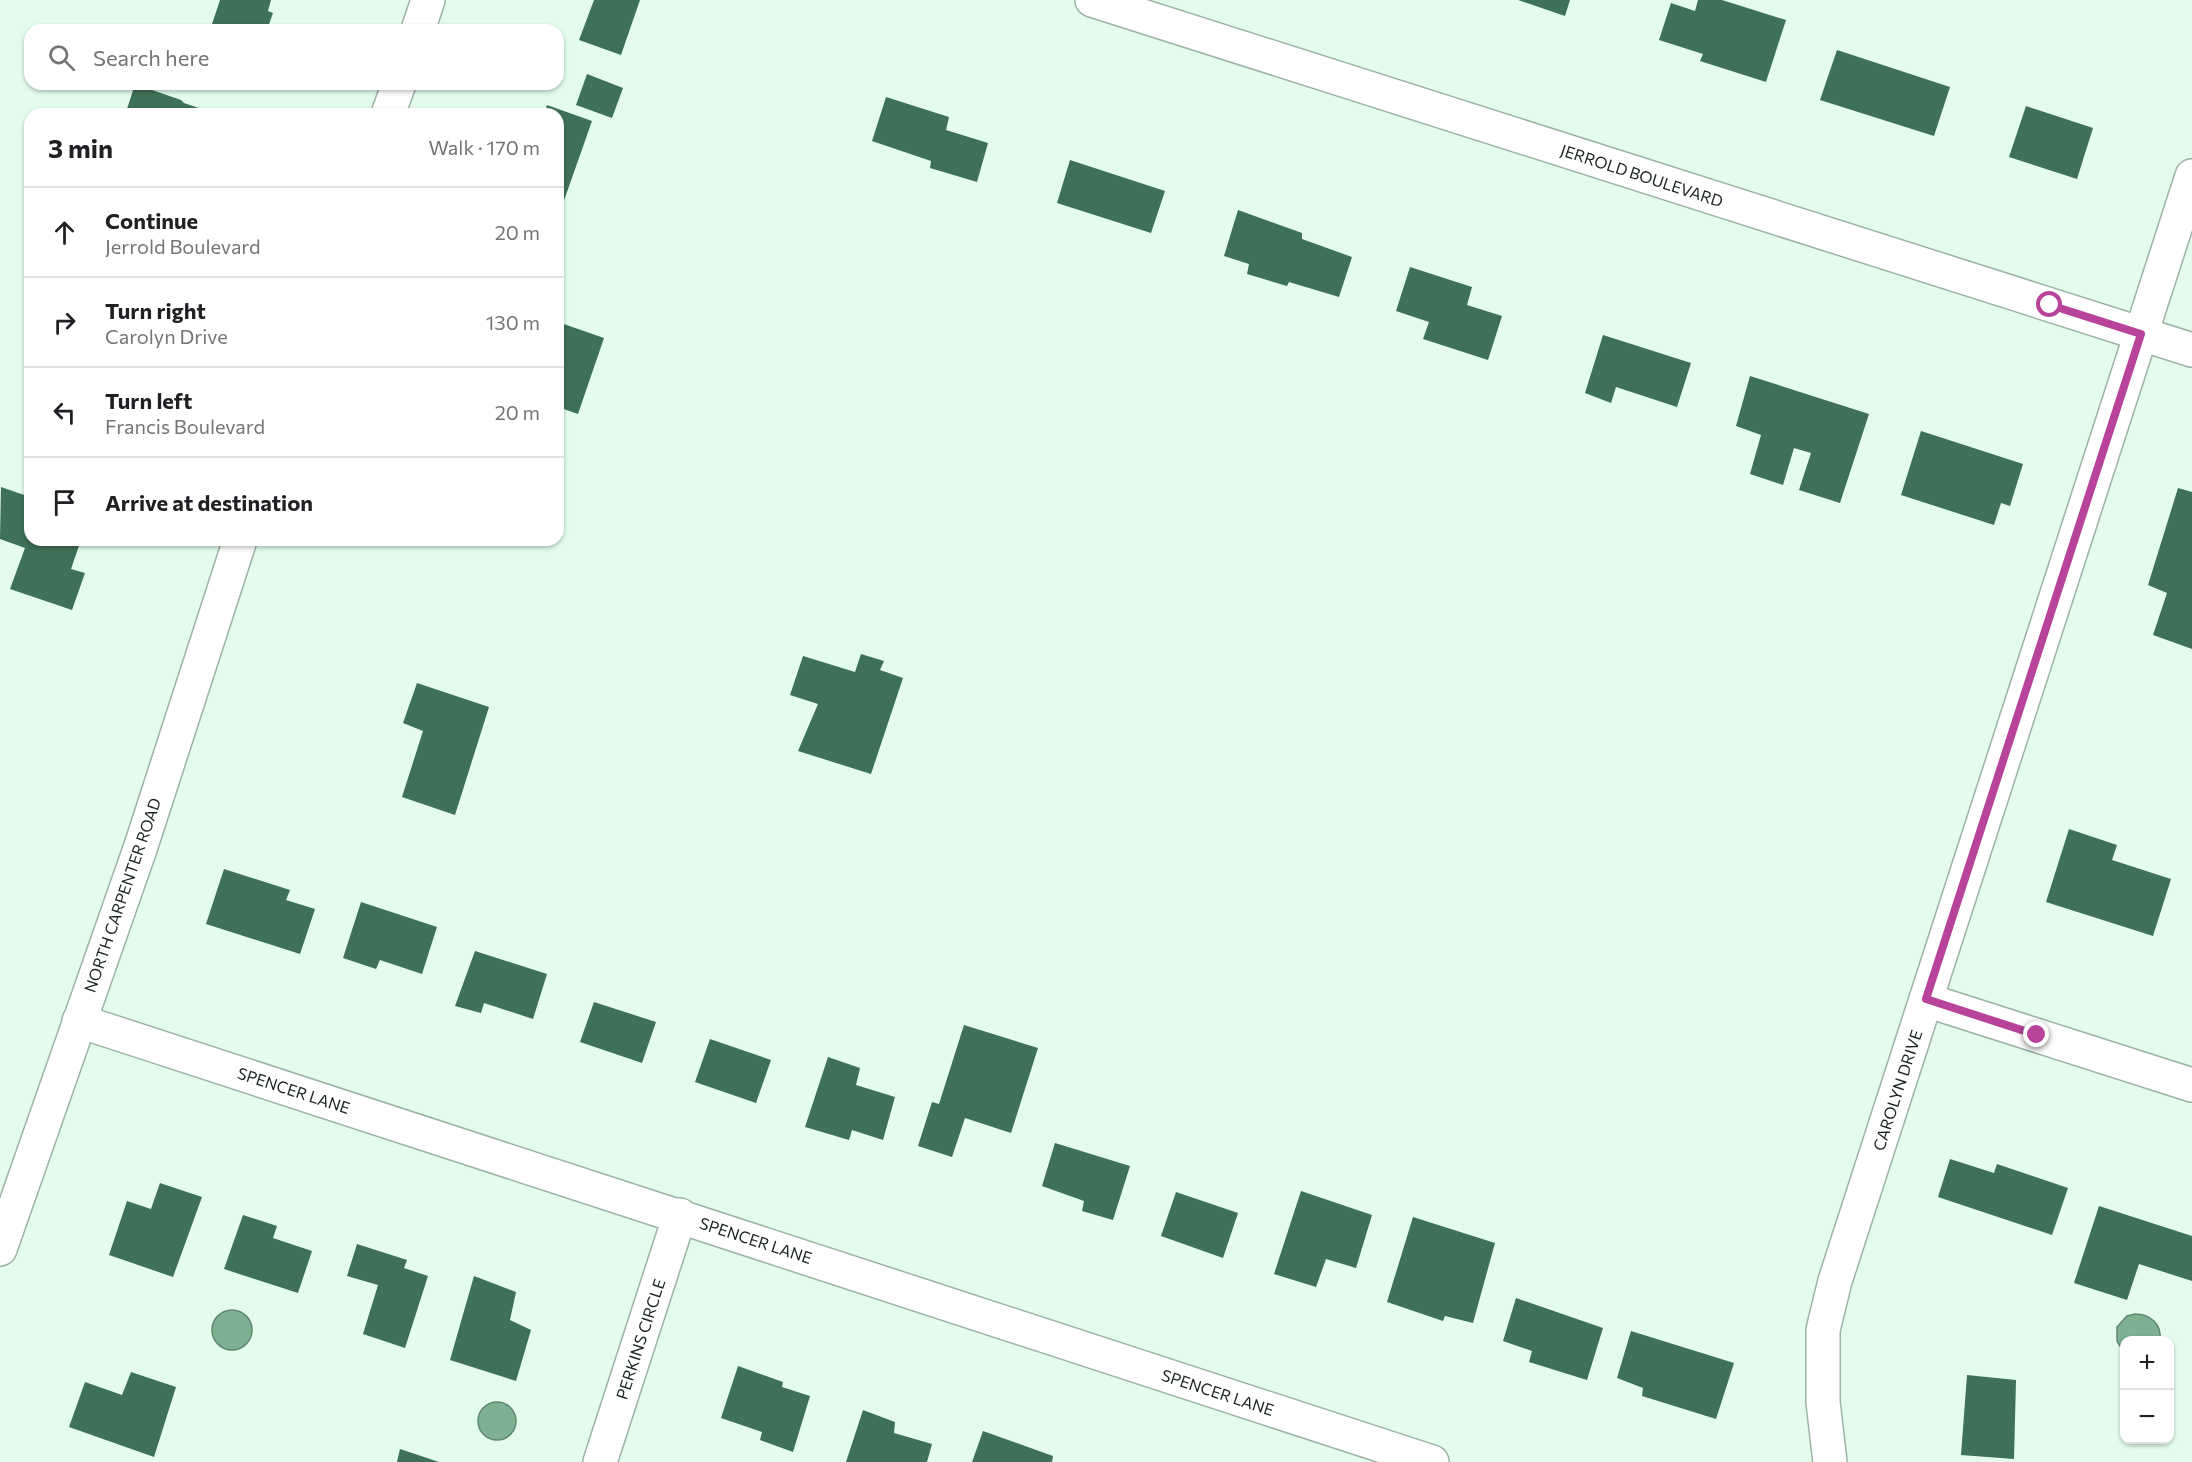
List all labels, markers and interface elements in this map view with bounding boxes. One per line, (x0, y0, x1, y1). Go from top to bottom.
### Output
search box (24, 24, 564, 90)
icon: search (45, 41, 78, 74)
text: Search here (93, 44, 209, 71)
text: 3 min (48, 132, 113, 163)
text: Walk · 170 m (429, 135, 540, 159)
street label: JERROLD BOULEVARD (1558, 140, 1726, 210)
text: Continue (105, 207, 198, 234)
icon: ahead (48, 216, 81, 249)
text: 20 m (495, 220, 540, 244)
text: Jerrold Boulevard (105, 234, 261, 258)
route start (2036, 291, 2062, 317)
text: Turn right (105, 297, 206, 324)
icon: right (48, 306, 81, 339)
text: 130 m (486, 310, 540, 334)
text: Carolyn Drive (105, 324, 228, 348)
text: Turn left (105, 387, 192, 414)
icon: left (48, 396, 81, 429)
text: 20 m (495, 400, 540, 424)
text: Francis Boulevard (105, 414, 265, 438)
icon: arrive (48, 486, 81, 519)
text: Arrive at destination (105, 489, 313, 516)
street label: NORTH CARPENTER ROAD (80, 795, 164, 995)
route end (2023, 1021, 2049, 1047)
street label: CAROLYN DRIVE (1869, 1027, 1925, 1153)
street label: SPENCER LANE (235, 1063, 353, 1117)
street label: SPENCER LANE (697, 1213, 815, 1267)
street label: PERKINS CIRCLE (612, 1276, 668, 1402)
map controls (2120, 1336, 2174, 1444)
button: + (2120, 1336, 2174, 1390)
street label: SPENCER LANE (1159, 1365, 1277, 1419)
button: − (2120, 1390, 2174, 1444)

